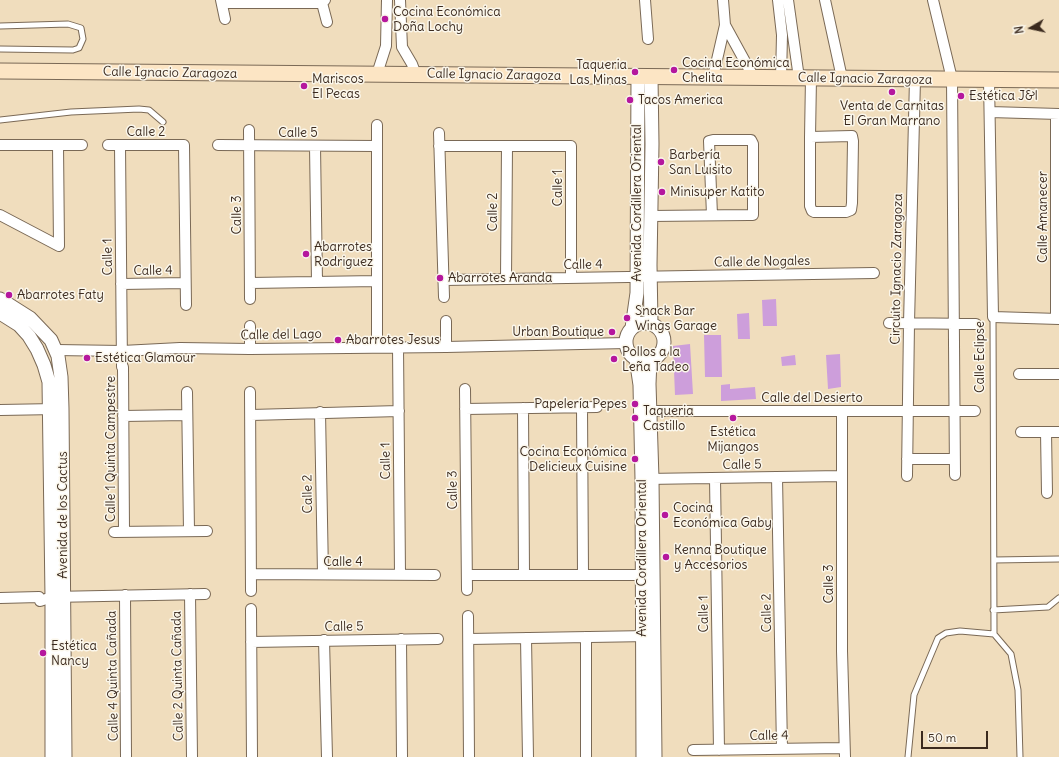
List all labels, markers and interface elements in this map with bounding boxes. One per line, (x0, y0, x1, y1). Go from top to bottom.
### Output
place label: Cocina Económica Doña Lochy (393, 4, 501, 35)
north arrow (1011, 8, 1051, 48)
marker: Cocina Económica Doña Lochy (380, 14, 390, 24)
text: N (1012, 25, 1027, 35)
place label: Cocina Económica Chelita (682, 55, 790, 86)
place label: Taqueria Las Minas (569, 57, 627, 88)
street label: Calle Ignacio Zaragoza (103, 64, 237, 82)
marker: Cocina Económica Chelita (669, 65, 679, 75)
street label: Calle Ignacio Zaragoza (427, 66, 561, 84)
marker: Taqueria Las Minas (630, 67, 640, 77)
street label: Calle Ignacio Zaragoza (798, 70, 932, 88)
place label: Mariscos El Pecas (312, 71, 364, 102)
marker: Mariscos El Pecas (299, 81, 309, 91)
marker: Venta de Carnitas El Gran Marrano (887, 87, 897, 97)
place label: Estética J&l (969, 88, 1038, 104)
marker: Estética J&l (956, 91, 966, 101)
place label: Tacos America (638, 92, 723, 108)
marker: Tacos America (625, 95, 635, 105)
place label: Venta de Carnitas El Gran Marrano (840, 98, 944, 129)
street label: Calle 2 (127, 124, 165, 140)
street label: Avenida Cordillera Oriental (629, 124, 645, 282)
street label: Calle 5 (278, 125, 318, 141)
place label: Barbería San Luisito (669, 147, 732, 178)
marker: Barbería San Luisito (656, 157, 666, 167)
street label: Calle 1 (550, 170, 566, 206)
street label: Calle Amanecer (1035, 171, 1051, 263)
place label: Minisuper Katito (670, 184, 765, 200)
marker: Minisuper Katito (657, 187, 667, 197)
street label: Calle 2 (485, 193, 501, 231)
street label: Circuito Ignacio Zaragoza (888, 193, 906, 345)
street label: Calle 3 (229, 195, 245, 235)
street label: Calle 1 (100, 238, 116, 276)
place label: Abarrotes Rodriguez (314, 239, 373, 270)
marker: Abarrotes Rodriguez (301, 249, 311, 259)
street label: Calle de Nogales (714, 253, 810, 271)
street label: Calle 4 (563, 257, 603, 273)
street label: Calle 4 (133, 263, 173, 279)
place label: Abarrotes Aranda (448, 270, 552, 286)
marker: Abarrotes Aranda (435, 273, 445, 283)
place label: Abarrotes Faty (17, 287, 104, 303)
marker: Abarrotes Faty (4, 290, 14, 300)
place label: Snack Bar Wings Garage (635, 303, 717, 334)
marker: Snack Bar Wings Garage (622, 313, 632, 323)
street label: Calle Eclipse (972, 321, 988, 393)
place label: Urban Boutique (512, 324, 604, 340)
street label: Calle del Lago (240, 326, 322, 344)
marker: Urban Boutique (607, 327, 617, 337)
place label: Abarrotes Jesus (346, 332, 440, 348)
marker: Abarrotes Jesus (333, 335, 343, 345)
place label: Pollos a la Leña Tadeo (622, 344, 689, 375)
place label: Estética Glamour (95, 350, 195, 366)
marker: Estética Glamour (82, 353, 92, 363)
marker: Pollos a la Leña Tadeo (609, 354, 619, 364)
street label: Calle 1 Quinta Campestre (103, 376, 119, 522)
street label: Calle del Desierto (761, 390, 863, 406)
place label: Papelería Pepes (534, 396, 627, 412)
marker: Papelería Pepes (630, 399, 640, 409)
place label: Taqueria Castillo (643, 403, 694, 434)
marker: Taqueria Castillo (630, 413, 640, 423)
marker: Estética Mijangos (728, 413, 738, 423)
place label: Estética Mijangos (707, 424, 759, 455)
street label: Calle 1 (378, 442, 394, 480)
place label: Cocina Económica Delicieux Cuisine (519, 444, 627, 475)
street label: Avenida de los Cactus (55, 451, 71, 579)
marker: Cocina Económica Delicieux Cuisine (630, 454, 640, 464)
street label: Calle 5 (722, 457, 762, 473)
street label: Calle 3 (445, 470, 461, 510)
street label: Calle 2 (300, 474, 316, 514)
street label: Avenida Cordillera Oriental (634, 479, 650, 637)
place label: Cocina Económica Gaby (673, 500, 772, 531)
marker: Cocina Económica Gaby (660, 510, 670, 520)
place label: Kenna Boutique y Accesorios (674, 542, 767, 573)
marker: Kenna Boutique y Accesorios (661, 552, 671, 562)
street label: Calle 4 (323, 554, 363, 570)
street label: Calle 3 (821, 564, 837, 604)
street label: Calle 2 (759, 593, 775, 633)
street label: Calle 1 (696, 595, 712, 633)
street label: Calle 4 Quinta Cañada (104, 610, 122, 742)
street label: Calle 2 Quinta Cañada (169, 611, 187, 741)
street label: Calle 5 (324, 619, 364, 635)
place label: Estética Nancy (51, 638, 97, 669)
marker: Estética Nancy (38, 648, 48, 658)
scale bar (923, 723, 990, 749)
street label: Calle 4 (749, 728, 789, 744)
text: 50 m (928, 730, 956, 745)

